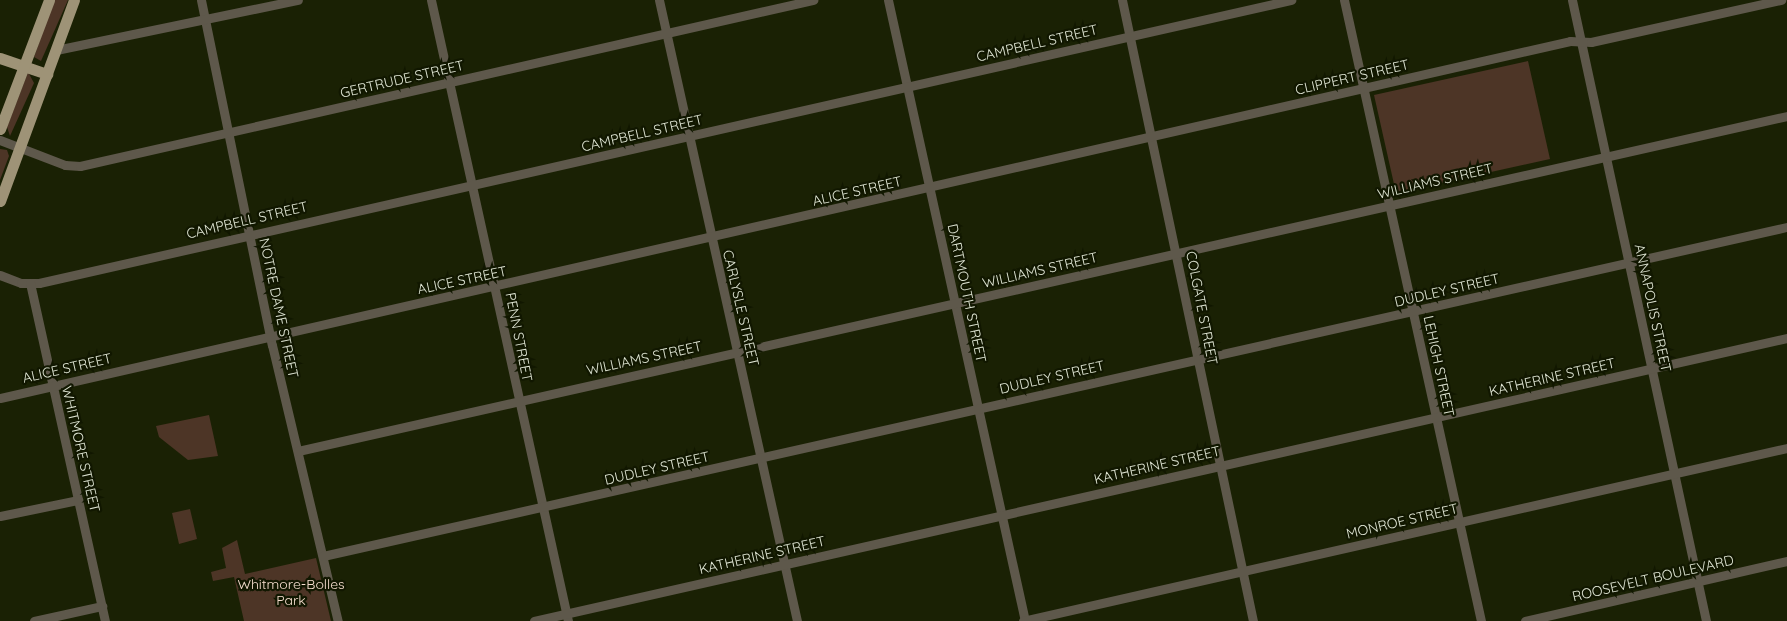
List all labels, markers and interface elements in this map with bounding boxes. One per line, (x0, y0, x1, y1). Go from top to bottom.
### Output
street label: CAMPBELL STREET (975, 21, 1099, 65)
street label: CLIPPERT STREET (1293, 56, 1411, 98)
street label: GERTRUDE STREET (338, 57, 466, 101)
street label: CAMPBELL STREET (580, 111, 704, 155)
street label: WILLIAMS STREET (1376, 160, 1494, 202)
street label: ALICE STREET (811, 173, 903, 209)
street label: CAMPBELL STREET (185, 198, 309, 242)
street label: DARTMOUTH STREET (944, 222, 990, 364)
street label: NOTRE DAME STREET (256, 236, 302, 380)
street label: ANNAPOLIS STREET (1631, 243, 1675, 373)
street label: CARLYSLE STREET (719, 248, 763, 368)
street label: WILLIAMS STREET (981, 249, 1099, 291)
street label: COLGATE STREET (1183, 250, 1221, 366)
street label: ALICE STREET (416, 262, 508, 298)
street label: DUDLEY STREET (1393, 270, 1501, 310)
street label: PENN STREET (502, 291, 536, 383)
street label: LEHIGH STREET (1420, 314, 1458, 418)
street label: WILLIAMS STREET (585, 338, 703, 378)
street label: ALICE STREET (21, 350, 113, 386)
street label: KATHERINE STREET (1487, 354, 1617, 400)
street label: DUDLEY STREET (998, 357, 1106, 397)
street label: WHITMORE STREET (58, 384, 104, 514)
street label: KATHERINE STREET (1092, 442, 1222, 488)
street label: DUDLEY STREET (603, 448, 711, 488)
street label: MONROE STREET (1344, 500, 1460, 542)
street label: KATHERINE STREET (697, 532, 827, 578)
street label: ROOSEVELT BOULEVARD (1571, 551, 1735, 605)
park label: Whitmore-Bolles Park (237, 576, 345, 608)

